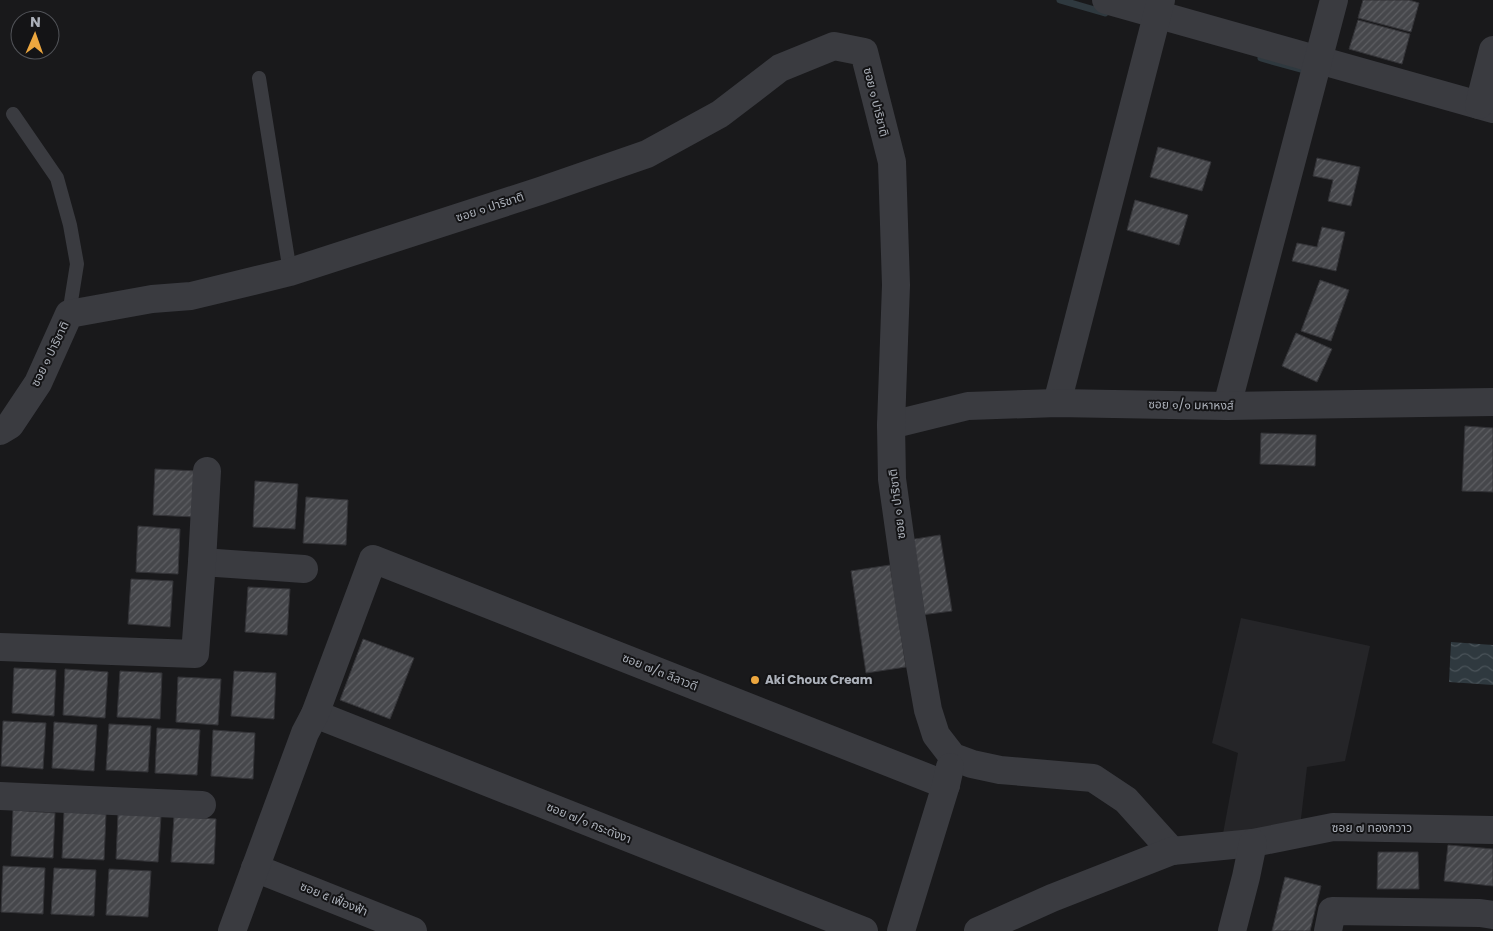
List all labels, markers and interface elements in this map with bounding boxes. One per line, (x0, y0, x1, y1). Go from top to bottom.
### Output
north arrow (10, 10, 60, 60)
text: N (30, 12, 41, 32)
street label: ซอย ๑ ปาริชาติ (860, 66, 893, 138)
street label: ซอย ๑ ปาริชาติ (454, 188, 526, 226)
street label: ซอย ๑ ปาริชาติ (26, 318, 73, 389)
street label: ซอย ๑/๑ มหาหงส์ (1148, 395, 1234, 414)
street label: ซอย ๑ ปาริชาติ (884, 468, 909, 540)
street label: ซอย ๗/๓ ลีลาวดี (620, 649, 700, 694)
place label: Aki Choux Cream (765, 671, 873, 688)
marker: Aki Choux Cream (749, 674, 761, 686)
street label: ซอย ๗/๑ กระดังงา (544, 798, 634, 847)
street label: ซอย ๗ ทองกวาว (1332, 819, 1412, 836)
street label: ซอย ๕ เฟื่องฟ้า (298, 877, 371, 920)

